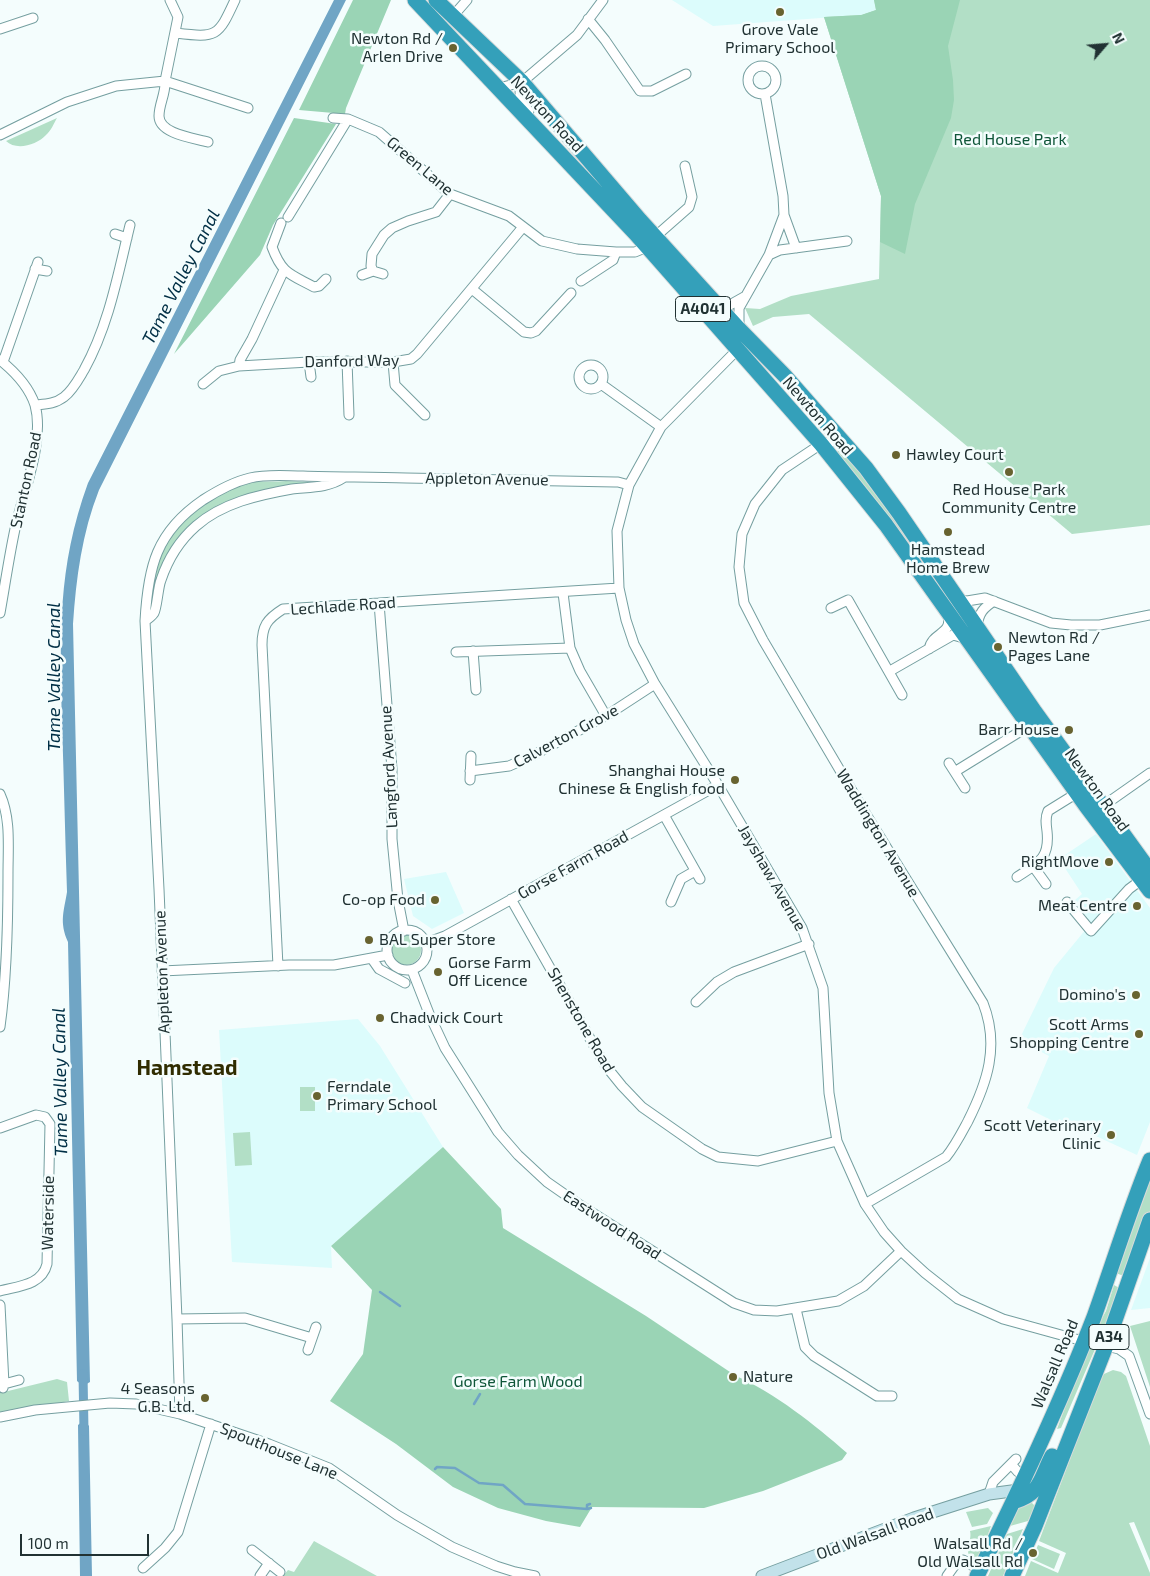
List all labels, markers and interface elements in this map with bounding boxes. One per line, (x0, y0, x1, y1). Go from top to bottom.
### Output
marker: Grove Vale Primary School (774, 6, 786, 18)
place label: Grove Vale Primary School (725, 20, 835, 58)
north arrow (1080, 20, 1130, 70)
place label: Newton Rd / Arlen Drive (351, 29, 443, 67)
text: N (1109, 30, 1129, 46)
marker: Newton Rd / Arlen Drive (447, 42, 459, 54)
street label: Newton Road (507, 72, 587, 156)
park label: Red House Park (953, 130, 1067, 150)
street label: Green Lane (383, 133, 457, 199)
water label: Tame Valley Canal (138, 206, 224, 348)
road number: A4041 (676, 296, 730, 322)
street label: Danford Way (304, 351, 400, 371)
street label: Newton Road (779, 373, 857, 459)
street label: Stanton Road (6, 430, 46, 530)
place label: Hawley Court (906, 445, 1004, 465)
marker: Hawley Court (890, 449, 902, 461)
marker: Red House Park Community Centre (1003, 466, 1015, 478)
street label: Appleton Avenue (425, 468, 549, 490)
place label: Red House Park Community Centre (942, 480, 1076, 518)
marker: Hamstead Home Brew (942, 526, 954, 538)
place label: Hamstead Home Brew (906, 540, 990, 578)
street label: Lechlade Road (290, 593, 396, 619)
water label: Tame Valley Canal (43, 602, 65, 752)
place label: Newton Rd / Pages Lane (1008, 628, 1100, 666)
marker: Newton Rd / Pages Lane (992, 641, 1004, 653)
street label: Calverton Grove (510, 700, 622, 772)
street label: Langford Avenue (376, 705, 402, 829)
place label: Barr House (978, 720, 1059, 740)
marker: Barr House (1063, 724, 1075, 736)
street label: Newton Road (1060, 745, 1134, 835)
place label: Shanghai House Chinese & English food (558, 761, 725, 799)
street label: Waddington Avenue (832, 766, 924, 900)
marker: Shanghai House Chinese & English food (729, 774, 741, 786)
street label: Jayshaw Avenue (734, 822, 810, 934)
street label: Gorse Farm Road (514, 827, 632, 903)
place label: RightMove (1021, 852, 1099, 872)
marker: RightMove (1103, 856, 1115, 868)
place label: Co-op Food (342, 890, 425, 910)
marker: Co-op Food (429, 894, 441, 906)
place label: Meat Centre (1038, 896, 1127, 916)
marker: Meat Centre (1131, 900, 1143, 912)
street label: Appleton Avenue (150, 910, 174, 1034)
place label: BAL Super Store (379, 930, 495, 950)
marker: BAL Super Store (363, 934, 375, 946)
place label: Gorse Farm Off Licence (448, 953, 531, 991)
street label: Shenstone Road (543, 964, 619, 1076)
marker: Gorse Farm Off Licence (432, 966, 444, 978)
place label: Domino's (1059, 985, 1126, 1005)
marker: Domino's (1130, 989, 1142, 1001)
water label: Tame Valley Canal (48, 1007, 72, 1157)
place label: Chadwick Court (390, 1008, 503, 1028)
marker: Chadwick Court (374, 1012, 386, 1024)
place label: Scott Arms Shopping Centre (1009, 1015, 1129, 1053)
marker: Scott Arms Shopping Centre (1133, 1028, 1145, 1040)
district label: Hamstead (136, 1055, 238, 1081)
place label: Ferndale Primary School (327, 1077, 437, 1115)
marker: Ferndale Primary School (311, 1090, 323, 1102)
place label: Scott Veterinary Clinic (984, 1116, 1101, 1154)
marker: Scott Veterinary Clinic (1105, 1129, 1117, 1141)
street label: Waterside (38, 1175, 58, 1251)
street label: Eastwood Road (559, 1186, 665, 1264)
street label: Walsall Road (1028, 1316, 1082, 1412)
road number: A34 (1089, 1324, 1129, 1350)
place label: Nature (743, 1367, 793, 1387)
marker: Nature (727, 1371, 739, 1383)
park label: Gorse Farm Wood (453, 1372, 583, 1392)
place label: 4 Seasons G.B. Ltd. (121, 1379, 195, 1417)
marker: 4 Seasons G.B. Ltd. (199, 1392, 211, 1404)
street label: Spouthouse Lane (217, 1419, 341, 1483)
street label: Old Walsall Road (814, 1504, 936, 1564)
scale bar (22, 1524, 151, 1556)
text: 100 m (28, 1534, 69, 1552)
place label: Walsall Rd / Old Walsall Rd (917, 1534, 1023, 1572)
marker: Walsall Rd / Old Walsall Rd (1027, 1547, 1039, 1559)

